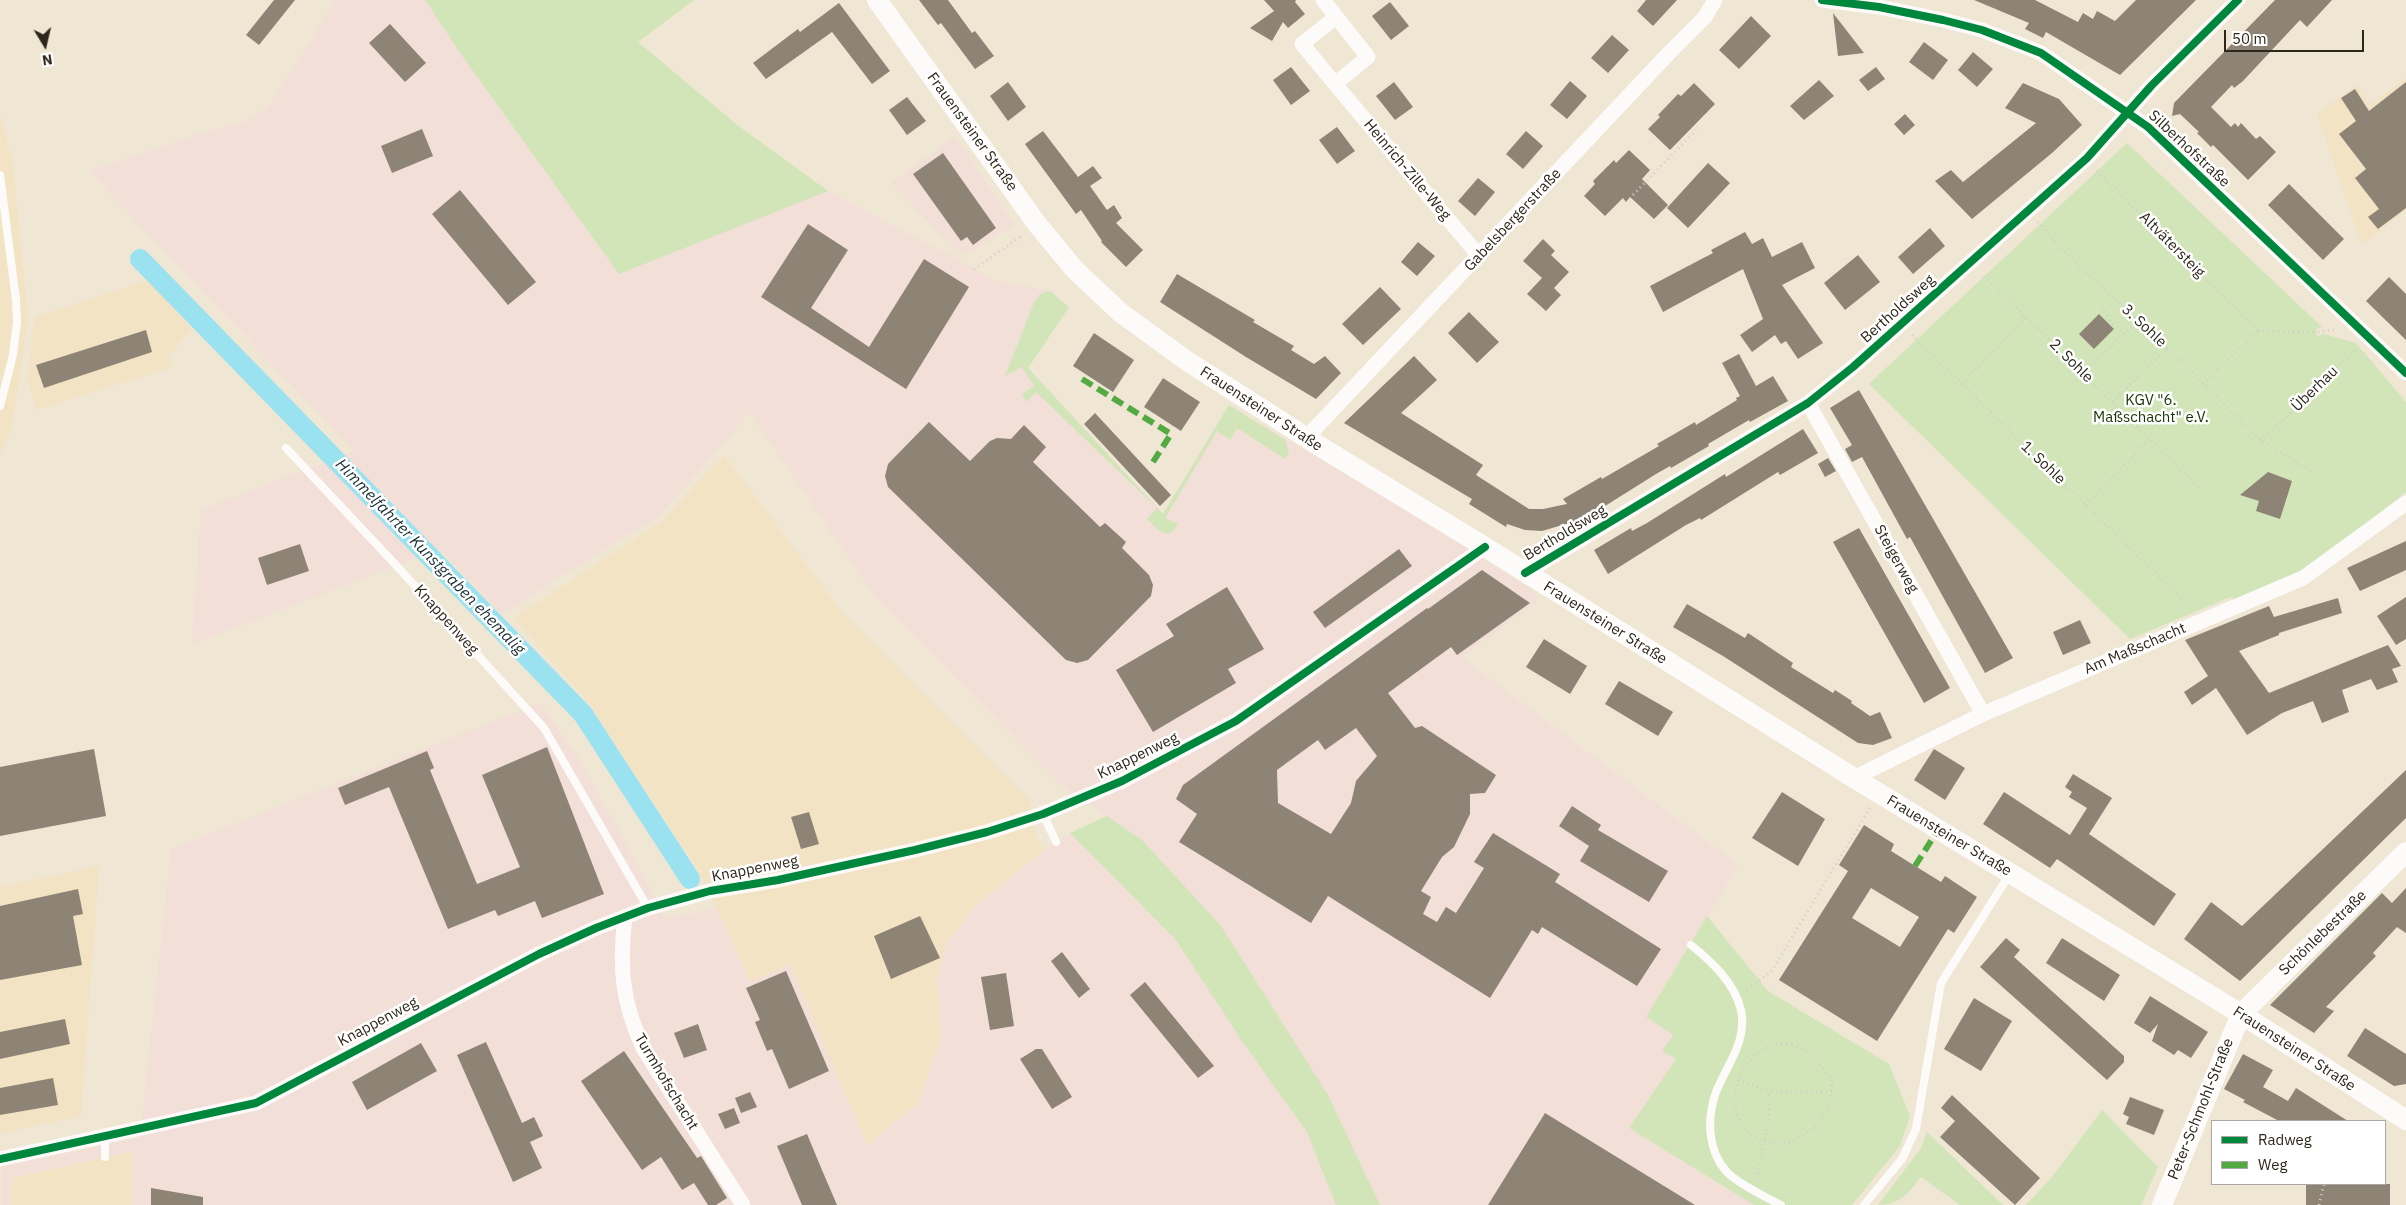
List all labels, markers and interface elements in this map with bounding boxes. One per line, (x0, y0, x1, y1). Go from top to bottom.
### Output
north arrow (20, 20, 70, 70)
scale bar (2226, 20, 2366, 52)
text: 50 m (2232, 29, 2267, 48)
text: N (41, 50, 54, 69)
street label: Frauensteiner Straße (923, 69, 1021, 195)
street label: Silberhofstraße (2145, 107, 2233, 191)
street label: Heinrich-Zille-Weg (1360, 116, 1454, 224)
street label: Gabelsbergerstraße (1461, 165, 1565, 275)
street label: Altvätersteig (2135, 208, 2209, 282)
street label: Bertholdsweg (1857, 271, 1939, 347)
street label: 3. Sohle (2118, 301, 2170, 351)
street label: 2. Sohle (2045, 335, 2097, 387)
street label: Überhau (2288, 362, 2342, 416)
street label: Frauensteiner Straße (1196, 363, 1326, 455)
park label: KGV "6. Maßschacht" e.V. (2093, 392, 2209, 427)
street label: 1. Sohle (2017, 438, 2069, 488)
water label: Himmelfahrter Kunstgraben ehemalig (331, 455, 529, 659)
street label: Bertholdsweg (1520, 501, 1610, 565)
street label: Steigerweg (1870, 522, 1922, 596)
street label: Frauensteiner Straße (1540, 578, 1670, 668)
street label: Knappenweg (410, 581, 482, 659)
street label: Am Maßschacht (2081, 619, 2189, 679)
street label: Knappenweg (1095, 729, 1181, 783)
street label: Frauensteiner Straße (1883, 792, 2015, 880)
street label: Knappenweg (710, 852, 800, 886)
street label: Schönlebestraße (2275, 887, 2371, 979)
street label: Knappenweg (335, 993, 421, 1051)
street label: Frauensteiner Straße (2229, 1003, 2359, 1095)
street label: Turmhofschacht (630, 1030, 702, 1134)
street label: Peter-Schmohl-Straße (2164, 1036, 2238, 1182)
legend (2211, 1120, 2386, 1185)
text: Radweg (2258, 1130, 2312, 1149)
text: Weg (2258, 1155, 2287, 1174)

